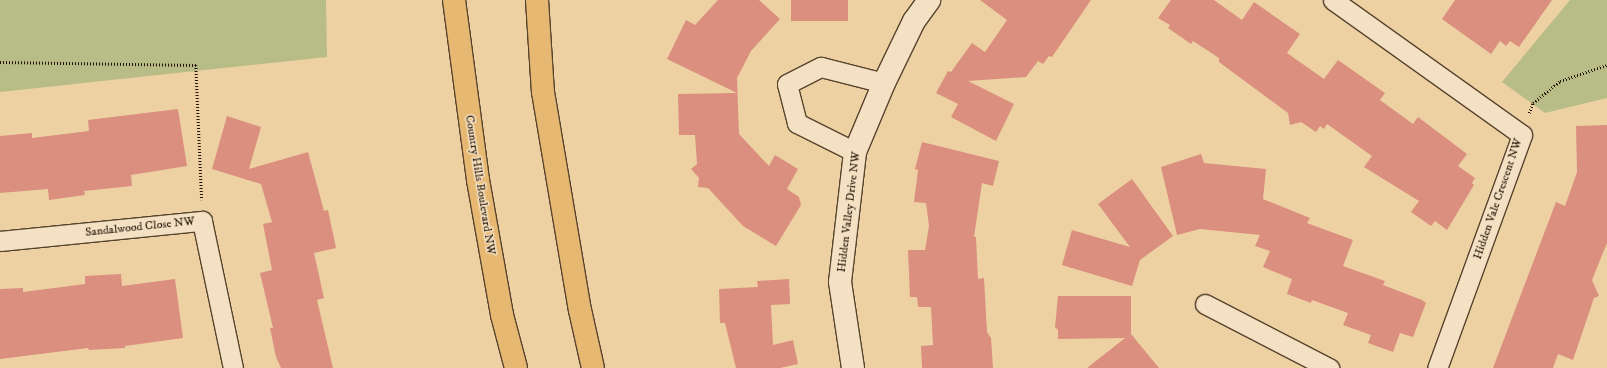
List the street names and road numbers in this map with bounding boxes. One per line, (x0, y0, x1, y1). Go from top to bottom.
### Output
street label: Country Hills Boulevard NW (462, 114, 498, 256)
street label: Hidden Vale Crescent NW (1471, 137, 1525, 261)
street label: Hidden Valley Drive NW (834, 151, 864, 273)
street label: Sandalwood Close NW (85, 214, 195, 240)

